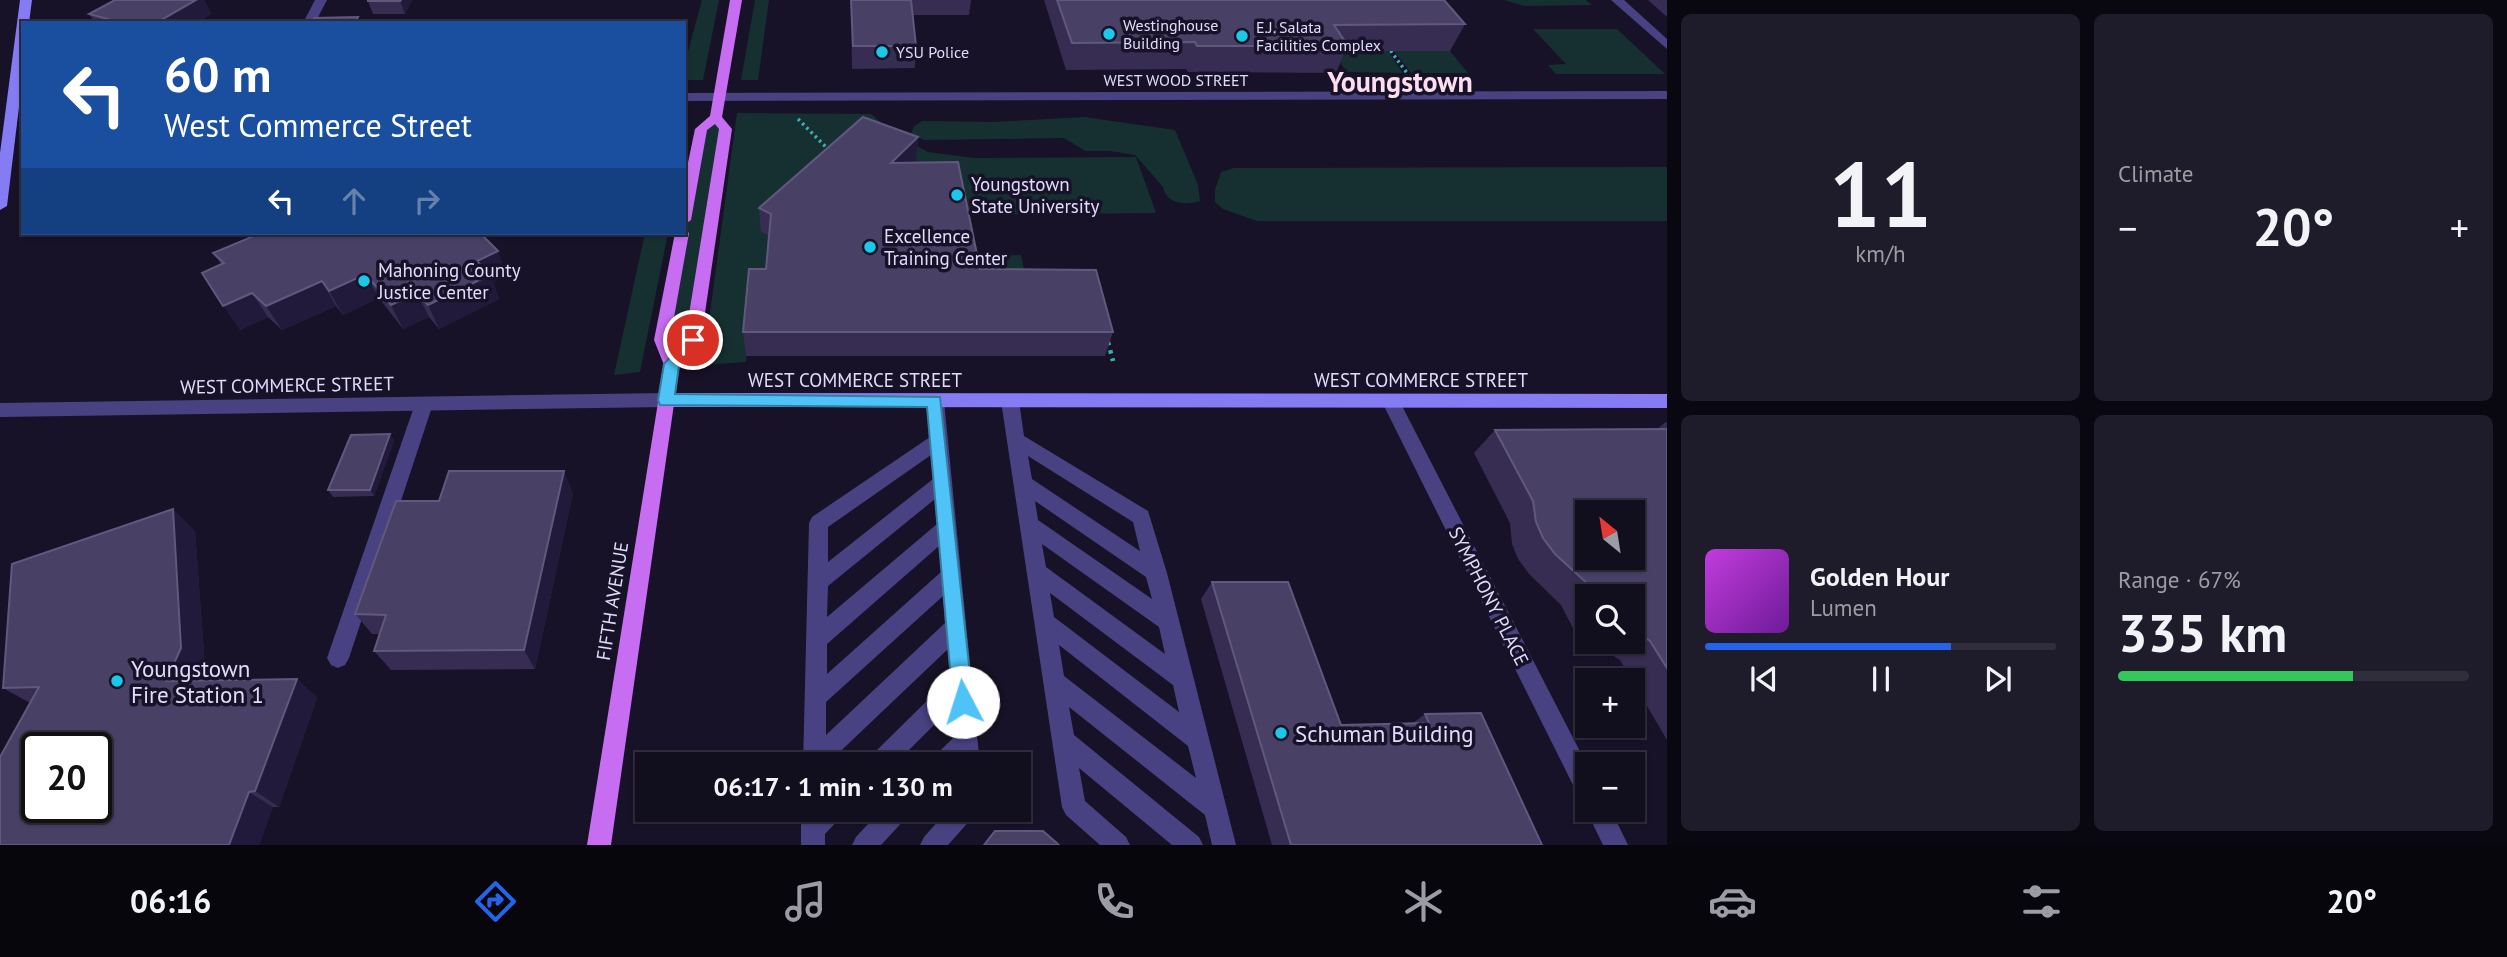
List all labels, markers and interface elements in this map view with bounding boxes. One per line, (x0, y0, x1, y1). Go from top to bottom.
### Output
place label: Westinghouse Building (1123, 15, 1218, 53)
place label: E.J. Salata Facilities Complex (1256, 17, 1381, 55)
marker: Westinghouse Building (1101, 26, 1117, 42)
marker: E.J. Salata Facilities Complex (1234, 28, 1250, 44)
text: 60 m (164, 42, 271, 106)
place label: YSU Police (896, 42, 969, 62)
marker: YSU Police (874, 44, 890, 60)
icon: left (49, 49, 140, 140)
district label: Youngstown (1326, 63, 1473, 100)
street label: WEST WOOD STREET (1103, 70, 1249, 90)
text: West Commerce Street (164, 104, 472, 146)
text: 11 (1829, 134, 1932, 252)
text: Climate (2118, 159, 2193, 188)
place label: Youngstown State University (971, 172, 1099, 218)
icon: left (262, 182, 300, 220)
icon: ahead (335, 182, 373, 220)
icon: right (408, 182, 446, 220)
marker: Youngstown State University (949, 187, 965, 203)
text: 20° (2253, 193, 2334, 260)
text: − (2118, 203, 2137, 252)
text: + (2450, 203, 2469, 252)
place label: Excellence Training Center (884, 224, 1008, 270)
marker: Excellence Training Center (862, 239, 878, 255)
text: km/h (1855, 239, 1906, 268)
place label: Mahoning County Justice Center (377, 258, 521, 304)
marker: Mahoning County Justice Center (356, 273, 372, 289)
pin (663, 310, 723, 370)
icon: arrive (674, 321, 712, 359)
street label: WEST COMMERCE STREET (748, 368, 962, 392)
street label: WEST COMMERCE STREET (1314, 368, 1528, 392)
street label: WEST COMMERCE STREET (180, 371, 395, 399)
north arrow (1575, 500, 1645, 570)
map controls (1575, 500, 1645, 822)
street label: SYMPHONY PLACE (1444, 523, 1534, 669)
street label: FIFTH AVENUE (591, 540, 633, 662)
text: Golden Hour (1810, 560, 1949, 593)
text: Range · 67% (2118, 565, 2241, 594)
button: search (1575, 584, 1645, 654)
text: Lumen (1810, 593, 1877, 622)
text: 335 km (2118, 599, 2287, 666)
place label: Youngstown Fire Station 1 (131, 654, 264, 709)
icon: previous (1745, 660, 1783, 698)
icon: pause (1862, 660, 1900, 698)
icon: next (1979, 660, 2017, 698)
position arrow (926, 665, 1000, 739)
button: + (1575, 668, 1645, 738)
marker: Youngstown Fire Station 1 (109, 673, 125, 689)
place label: Schuman Building (1295, 719, 1474, 748)
marker: Schuman Building (1273, 725, 1289, 741)
speed limit sign: 20 (21, 732, 112, 823)
button: − (1575, 752, 1645, 822)
text: 06:17 · 1 min · 130 m (713, 770, 953, 803)
icon: directions (471, 877, 520, 926)
icon: music (781, 877, 830, 926)
icon: phone (1090, 877, 1139, 926)
icon: climate (1399, 877, 1448, 926)
icon: car (1708, 877, 1757, 926)
icon: filters (2017, 877, 2066, 926)
text: 06:16 (130, 880, 211, 922)
text: 20° (2327, 880, 2377, 922)

